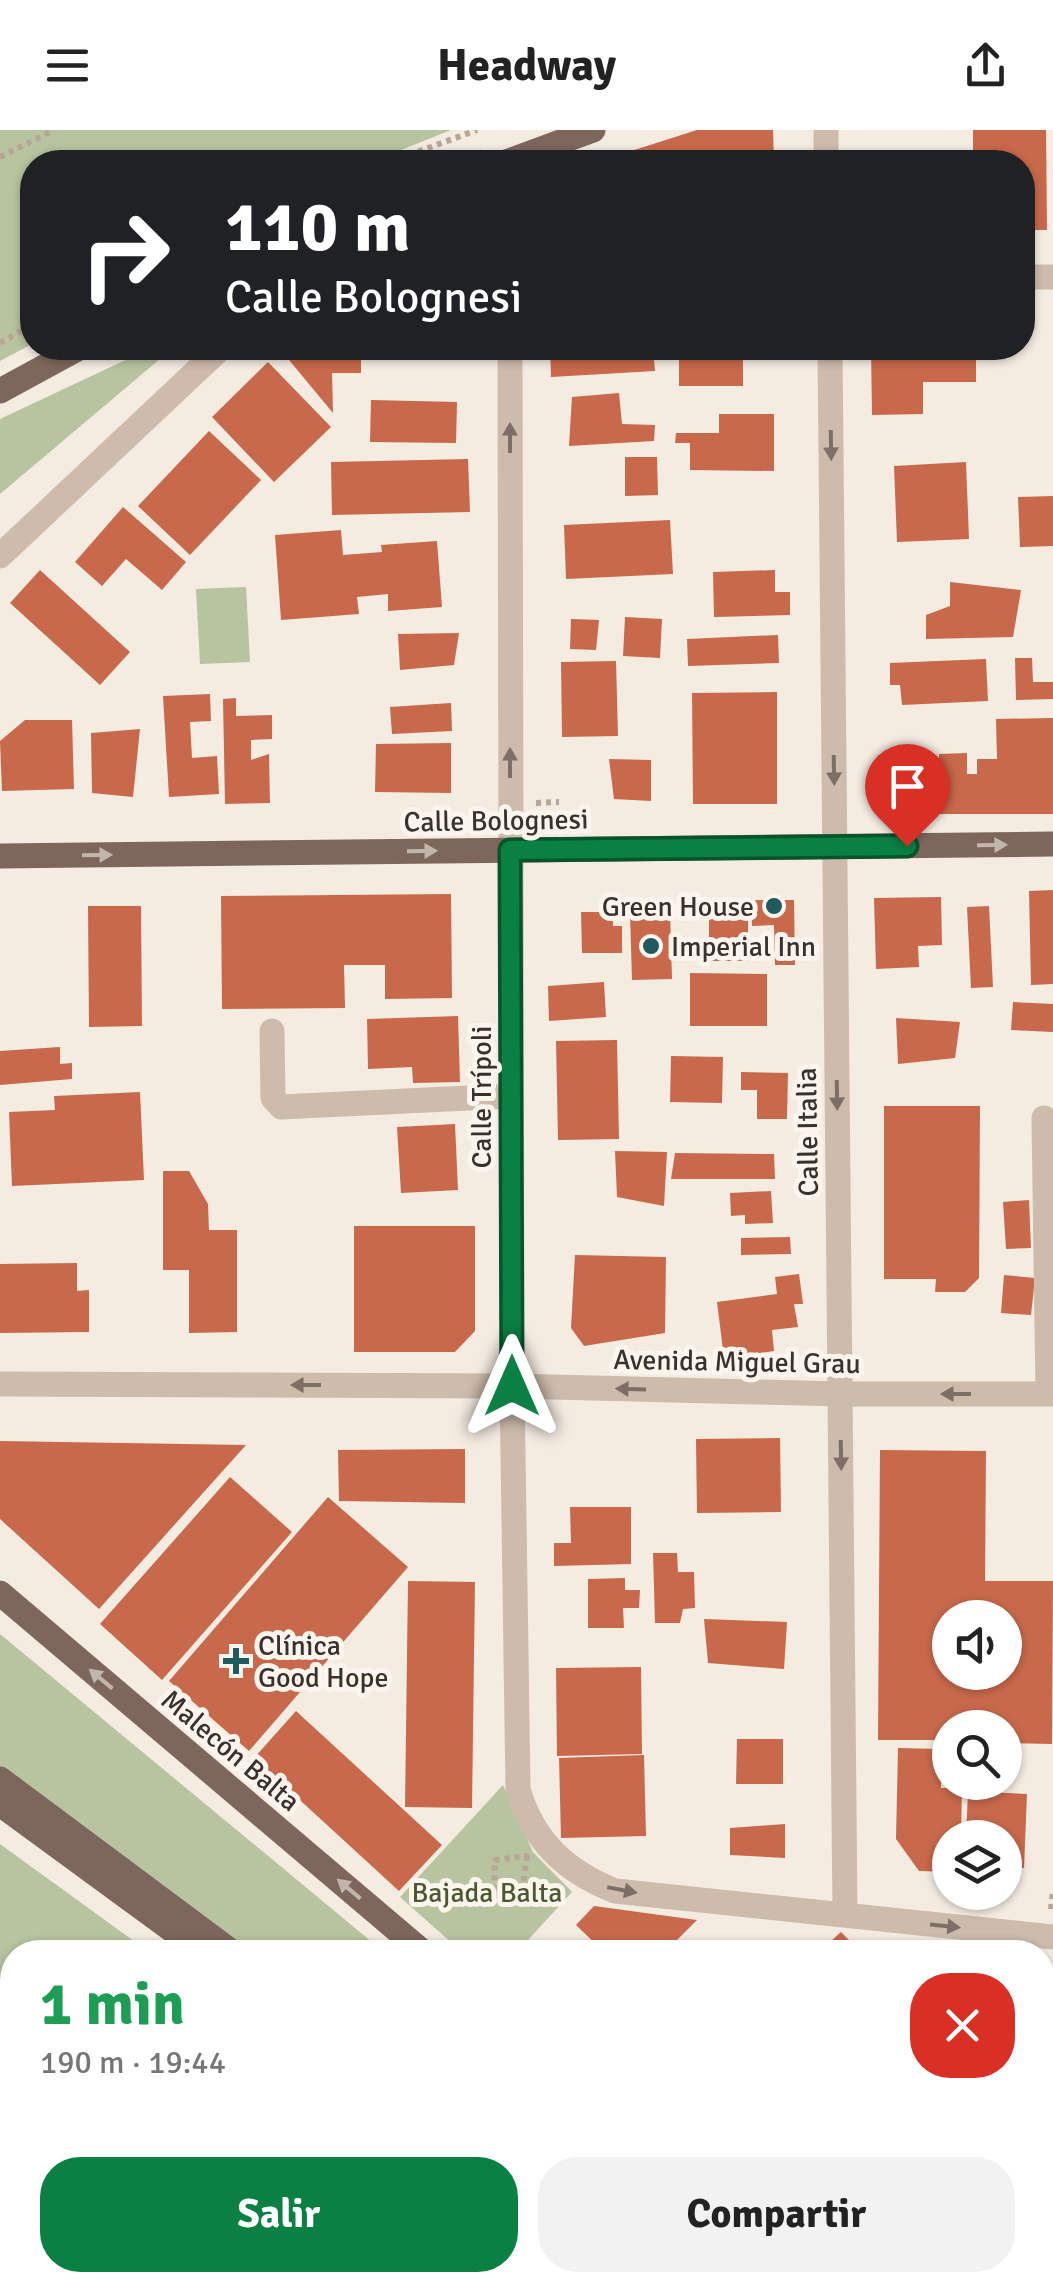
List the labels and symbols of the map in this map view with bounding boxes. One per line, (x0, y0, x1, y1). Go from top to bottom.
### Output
one-way arrow (502, 422, 518, 454)
one-way arrow (823, 429, 839, 461)
pin (865, 744, 950, 847)
one-way arrow (502, 747, 518, 779)
one-way arrow (826, 754, 842, 786)
street label: Calle Bolognesi (403, 802, 589, 840)
one-way arrow (977, 836, 1009, 852)
one-way arrow (407, 843, 439, 859)
one-way arrow (82, 847, 114, 863)
place label: Green House (602, 890, 754, 924)
marker: Green House (763, 895, 785, 917)
place label: Imperial Inn (671, 930, 816, 964)
marker: Imperial Inn (640, 935, 662, 957)
street label: Calle Trípoli (465, 1026, 499, 1168)
street label: Calle Italia (790, 1067, 826, 1197)
one-way arrow (829, 1079, 845, 1111)
position arrow (460, 1334, 564, 1438)
street label: Avenida Miguel Grau (613, 1343, 861, 1381)
one-way arrow (289, 1377, 321, 1393)
one-way arrow (614, 1380, 646, 1396)
one-way arrow (939, 1386, 971, 1402)
one-way arrow (833, 1439, 849, 1471)
place label: Clínica Good Hope (258, 1629, 388, 1695)
marker: Clínica Good Hope (223, 1648, 249, 1674)
one-way arrow (89, 1669, 114, 1691)
street label: Malecón Balta (154, 1683, 307, 1819)
park label: Bajada Balta (411, 1876, 563, 1910)
one-way arrow (337, 1879, 362, 1901)
one-way arrow (607, 1883, 638, 1898)
one-way arrow (930, 1918, 962, 1934)

